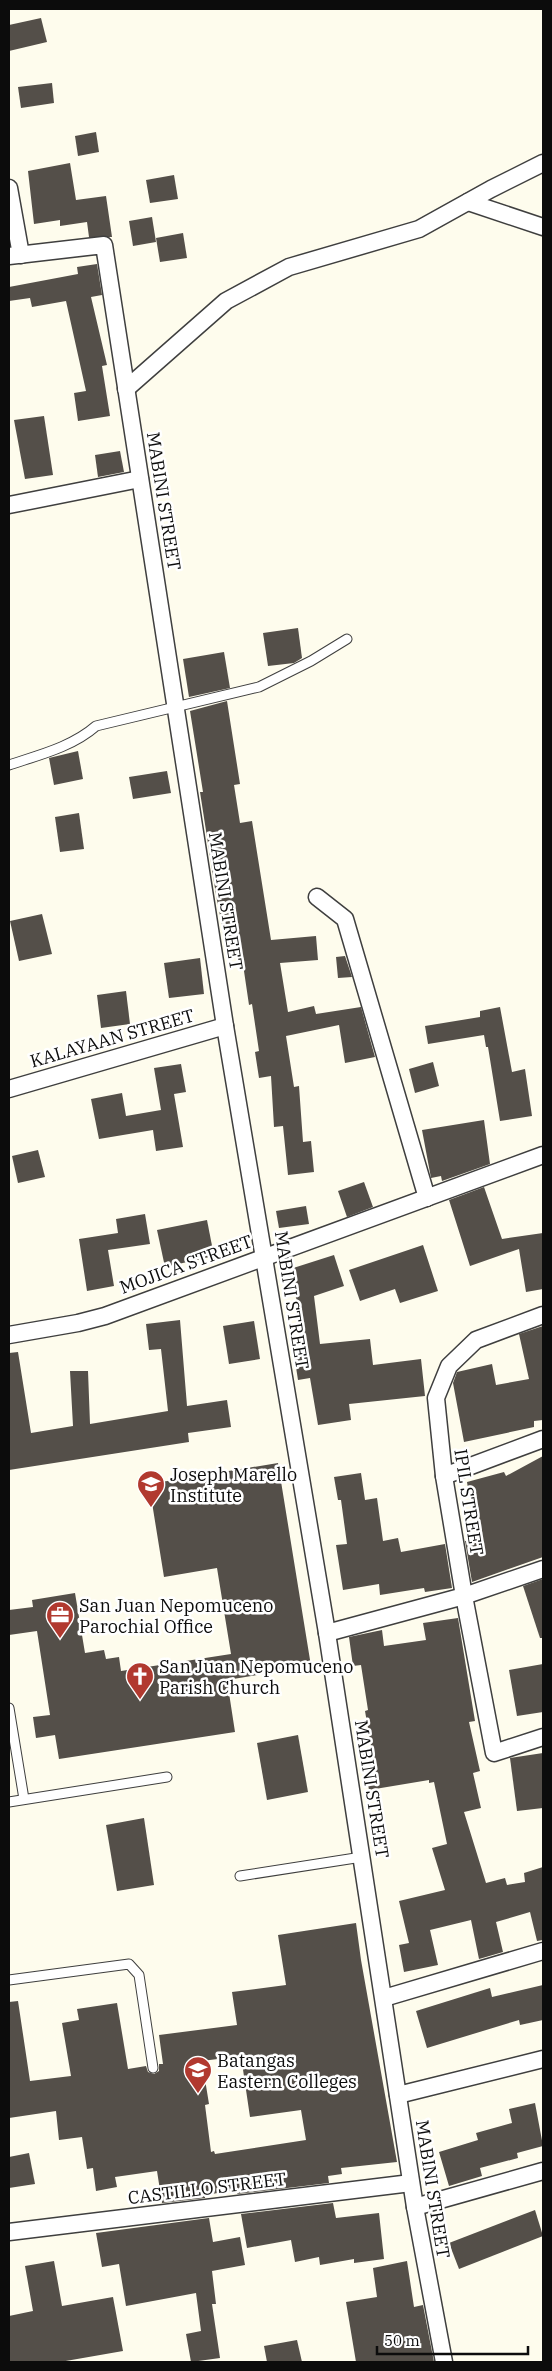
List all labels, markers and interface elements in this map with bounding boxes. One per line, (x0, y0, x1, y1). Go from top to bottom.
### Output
street label: MABINI STREET (142, 430, 186, 572)
street label: MABINI STREET (204, 830, 248, 972)
street label: KALAYAAN STREET (27, 1003, 197, 1072)
street label: MOJICA STREET (116, 1229, 256, 1299)
street label: MABINI STREET (270, 1229, 314, 1371)
street label: IPIL STREET (449, 1447, 489, 1557)
place label: Joseph Marello Institute (170, 1463, 297, 1507)
school or university icon: Joseph Marello Institute (136, 1469, 166, 1508)
place label: San Juan Nepomuceno Parochial Office (79, 1594, 274, 1638)
office icon: San Juan Nepomuceno Parochial Office (45, 1600, 75, 1639)
place label: San Juan Nepomuceno Parish Church (159, 1655, 354, 1699)
church icon: San Juan Nepomuceno Parish Church (125, 1661, 155, 1700)
street label: MABINI STREET (350, 1718, 394, 1860)
place label: Batangas Eastern Colleges (217, 2049, 357, 2093)
school or university icon: Batangas Eastern Colleges (183, 2055, 213, 2094)
street label: MABINI STREET (411, 2118, 455, 2260)
street label: CASTILLO STREET (127, 2167, 288, 2209)
scale bar (377, 2324, 528, 2356)
text: 50 m (384, 2331, 420, 2350)

